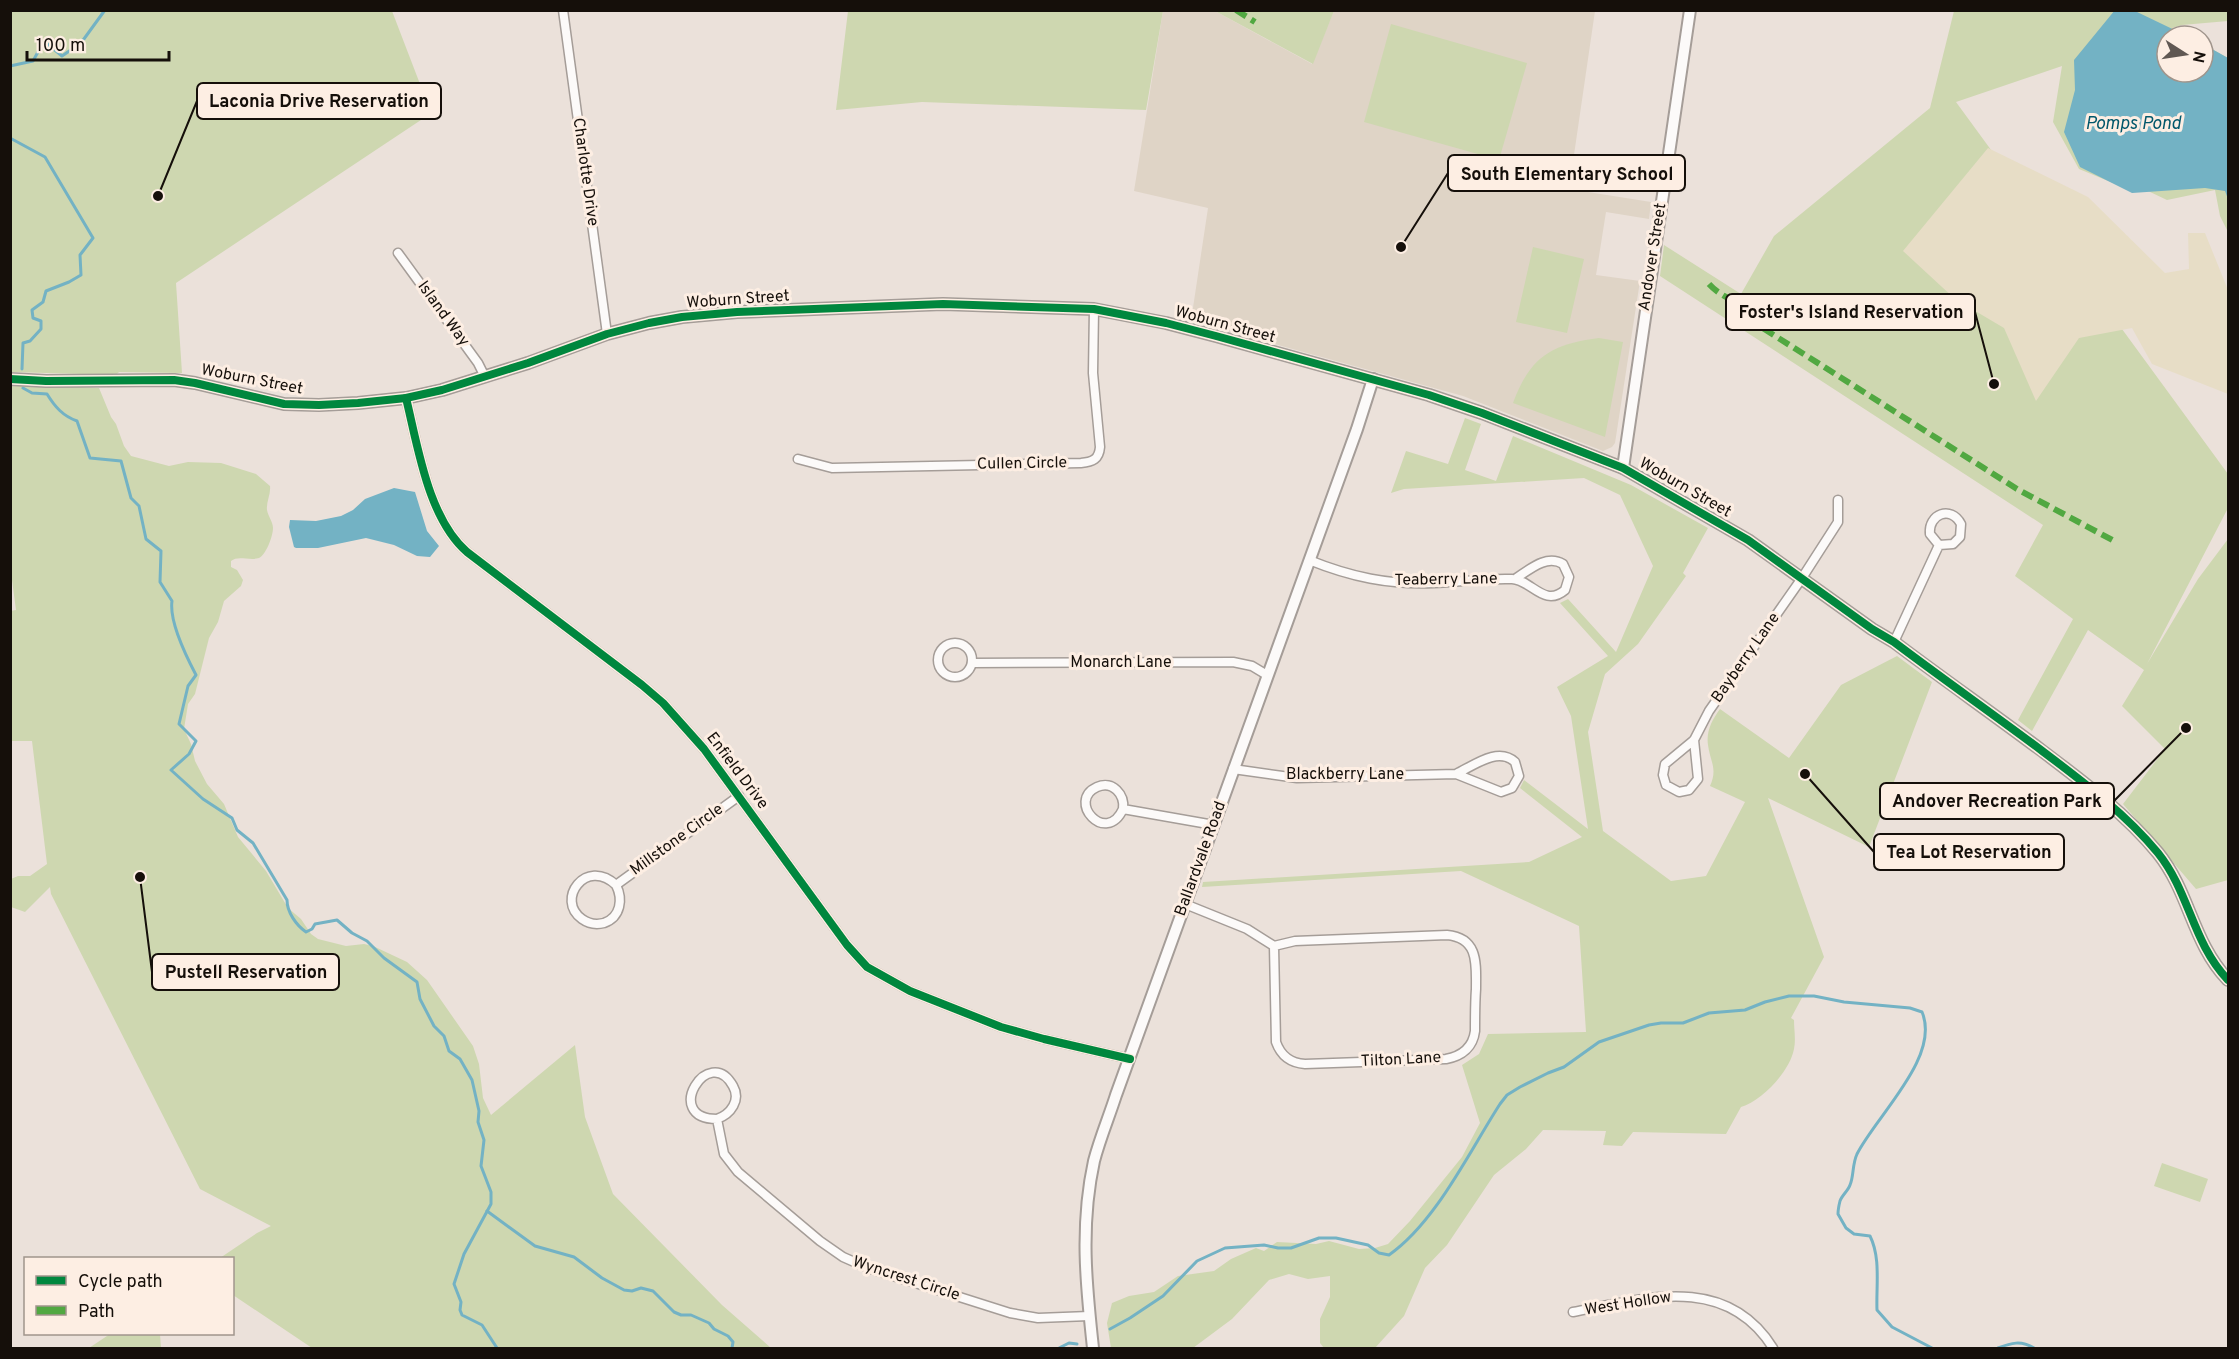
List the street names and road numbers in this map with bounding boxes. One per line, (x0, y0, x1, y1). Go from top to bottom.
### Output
street label: Charlotte Drive (568, 117, 602, 227)
street label: Andover Street (1635, 202, 1671, 312)
street label: Island Way (413, 277, 473, 351)
street label: Woburn Street (686, 286, 790, 314)
street label: Woburn Street (1173, 302, 1277, 348)
street label: Woburn Street (199, 360, 305, 400)
street label: Cullen Circle (977, 453, 1067, 475)
street label: Woburn Street (1635, 454, 1735, 522)
street label: Teaberry Lane (1394, 569, 1498, 591)
street label: Bayberry Lane (1708, 609, 1784, 707)
street label: Monarch Lane (1070, 653, 1172, 673)
street label: Enfield Drive (702, 729, 772, 813)
street label: Blackberry Lane (1286, 765, 1404, 785)
street label: Ballardvale Road (1171, 799, 1231, 919)
street label: Millstone Circle (627, 800, 727, 880)
street label: Tilton Lane (1360, 1048, 1442, 1072)
street label: Wyncrest Circle (850, 1252, 962, 1306)
street label: West Hollow (1583, 1287, 1673, 1321)

